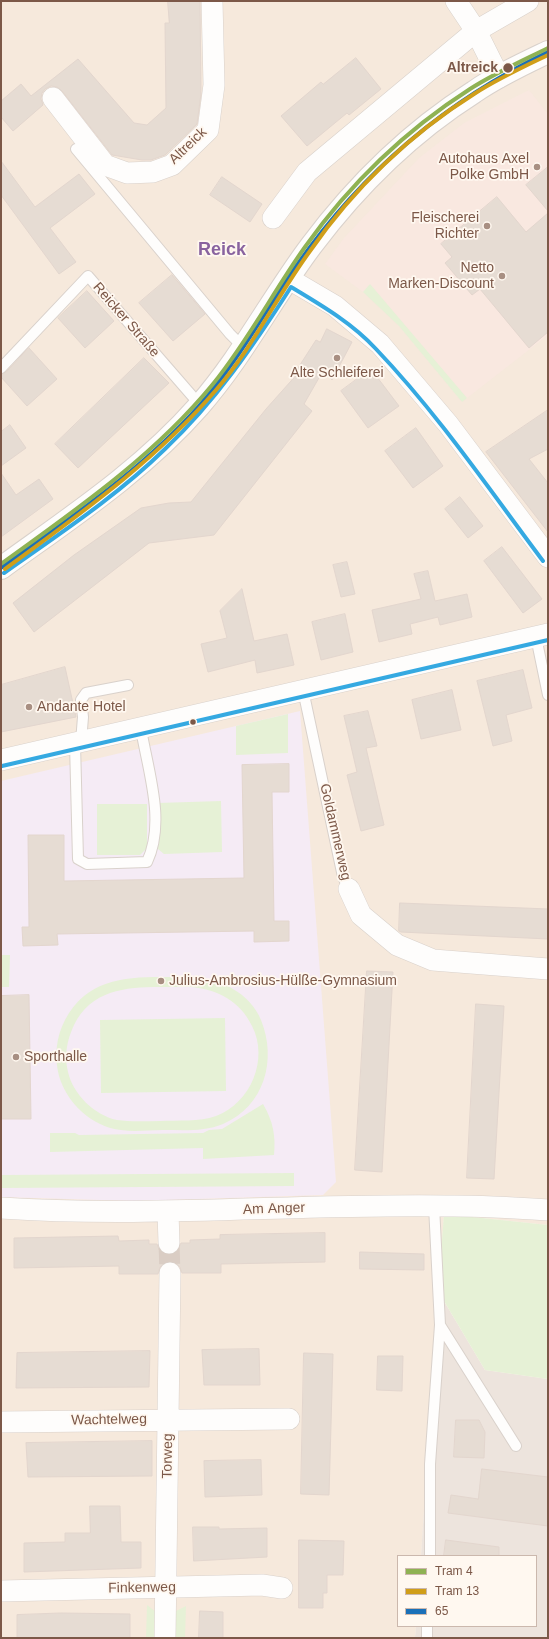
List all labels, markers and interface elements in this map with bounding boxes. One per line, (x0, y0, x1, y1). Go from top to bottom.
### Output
place label: Altreick (447, 60, 498, 76)
marker: Altreick (501, 61, 515, 75)
street label: Altreick (166, 124, 210, 168)
place label: Autohaus Axel Polke GmbH (439, 151, 529, 184)
marker: Autohaus Axel Polke GmbH (532, 162, 542, 172)
place label: Fleischerei Richter (411, 210, 479, 242)
marker: Fleischerei Richter (482, 221, 492, 231)
district label: Reick (198, 239, 246, 261)
place label: Netto Marken-Discount (388, 260, 494, 292)
marker: Netto Marken-Discount (497, 271, 507, 281)
street label: Reicker Straße (89, 279, 163, 361)
marker: Alte Schleiferei (332, 353, 342, 363)
place label: Alte Schleiferei (290, 365, 384, 381)
place label: Andante Hotel (37, 699, 126, 715)
marker: Andante Hotel (24, 702, 34, 712)
unlabelled marker (188, 717, 198, 727)
street label: Goldammerweg (316, 782, 354, 882)
place label: Julius-Ambrosius-Hülße-Gymnasium (169, 973, 397, 989)
marker: Julius-Ambrosius-Hülße-Gymnasium (156, 976, 166, 986)
place label: Sporthalle (24, 1049, 87, 1065)
marker: Sporthalle (11, 1052, 21, 1062)
street label: Am Anger (243, 1200, 305, 1218)
street label: Wachtelweg (71, 1411, 147, 1429)
street label: Torweg (159, 1433, 177, 1479)
legend (397, 1555, 537, 1627)
text: Tram 4 (435, 1564, 473, 1578)
street label: Finkenweg (108, 1579, 176, 1597)
text: Tram 13 (435, 1584, 479, 1598)
text: 65 (435, 1604, 448, 1618)

